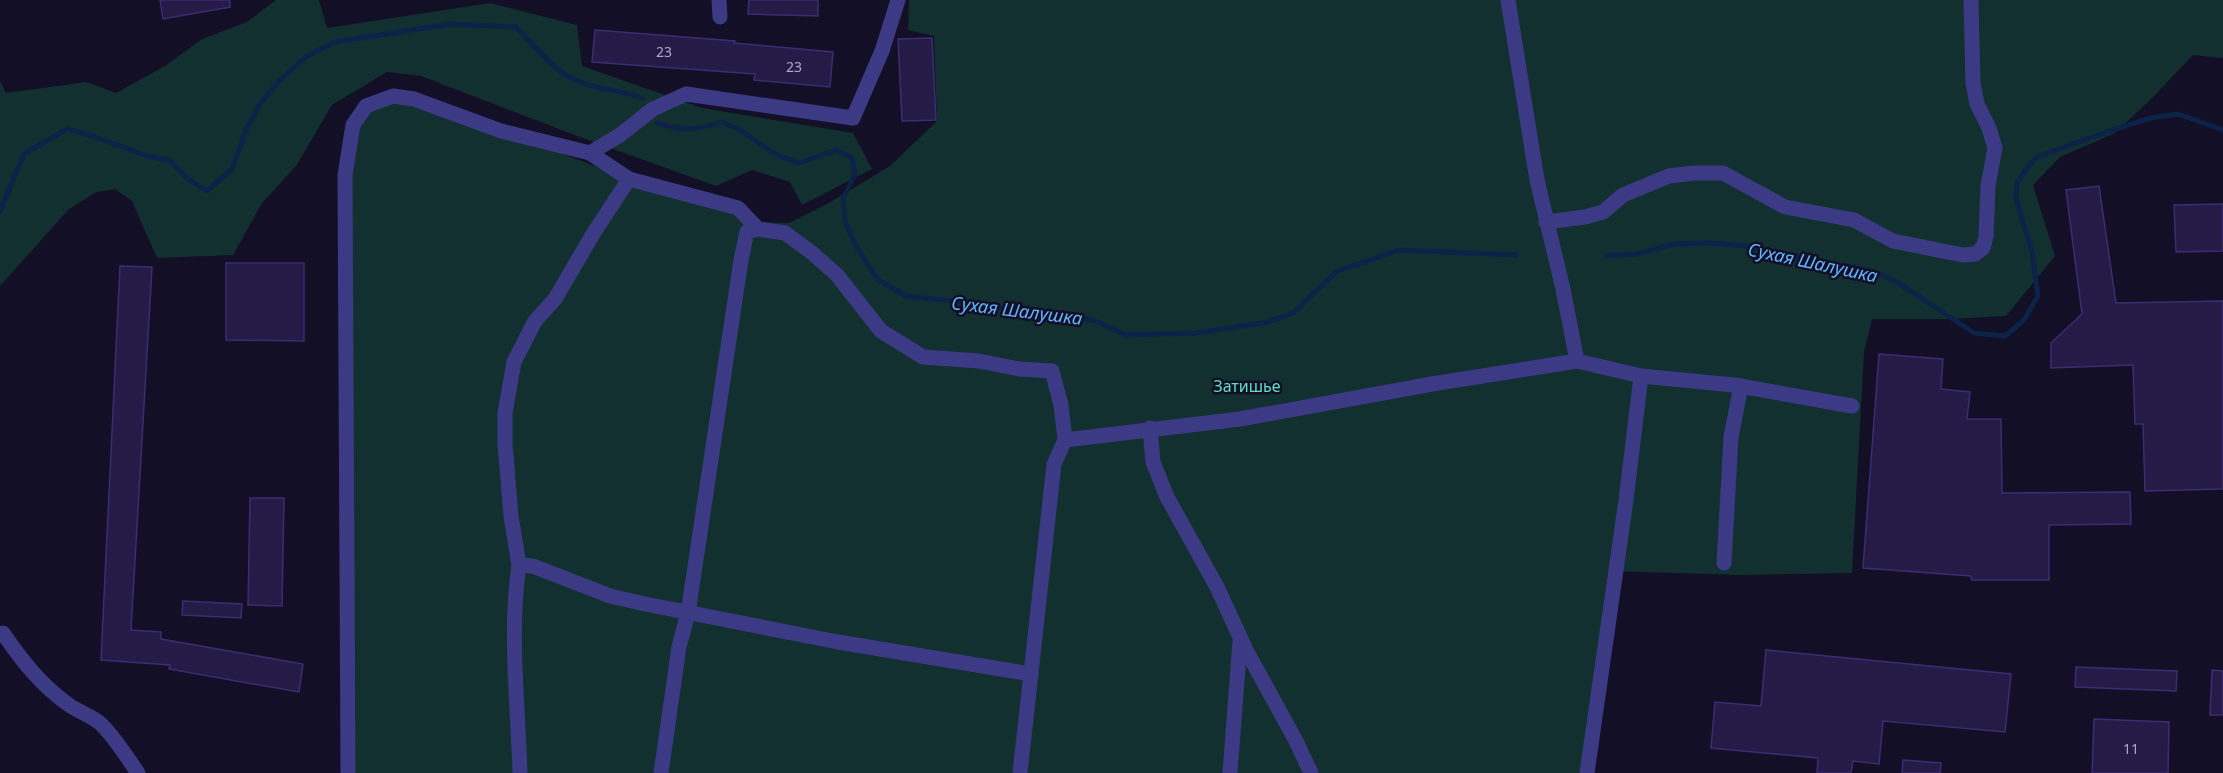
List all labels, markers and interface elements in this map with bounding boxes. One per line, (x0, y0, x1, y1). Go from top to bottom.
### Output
house number: 23 (656, 42, 672, 61)
house number: 23 (786, 57, 802, 76)
water label: Сухая Шалушка (1746, 237, 1880, 287)
water label: Сухая Шалушка (950, 290, 1084, 330)
park label: Затишье (1213, 375, 1281, 397)
house number: 11 (2123, 739, 2139, 758)

